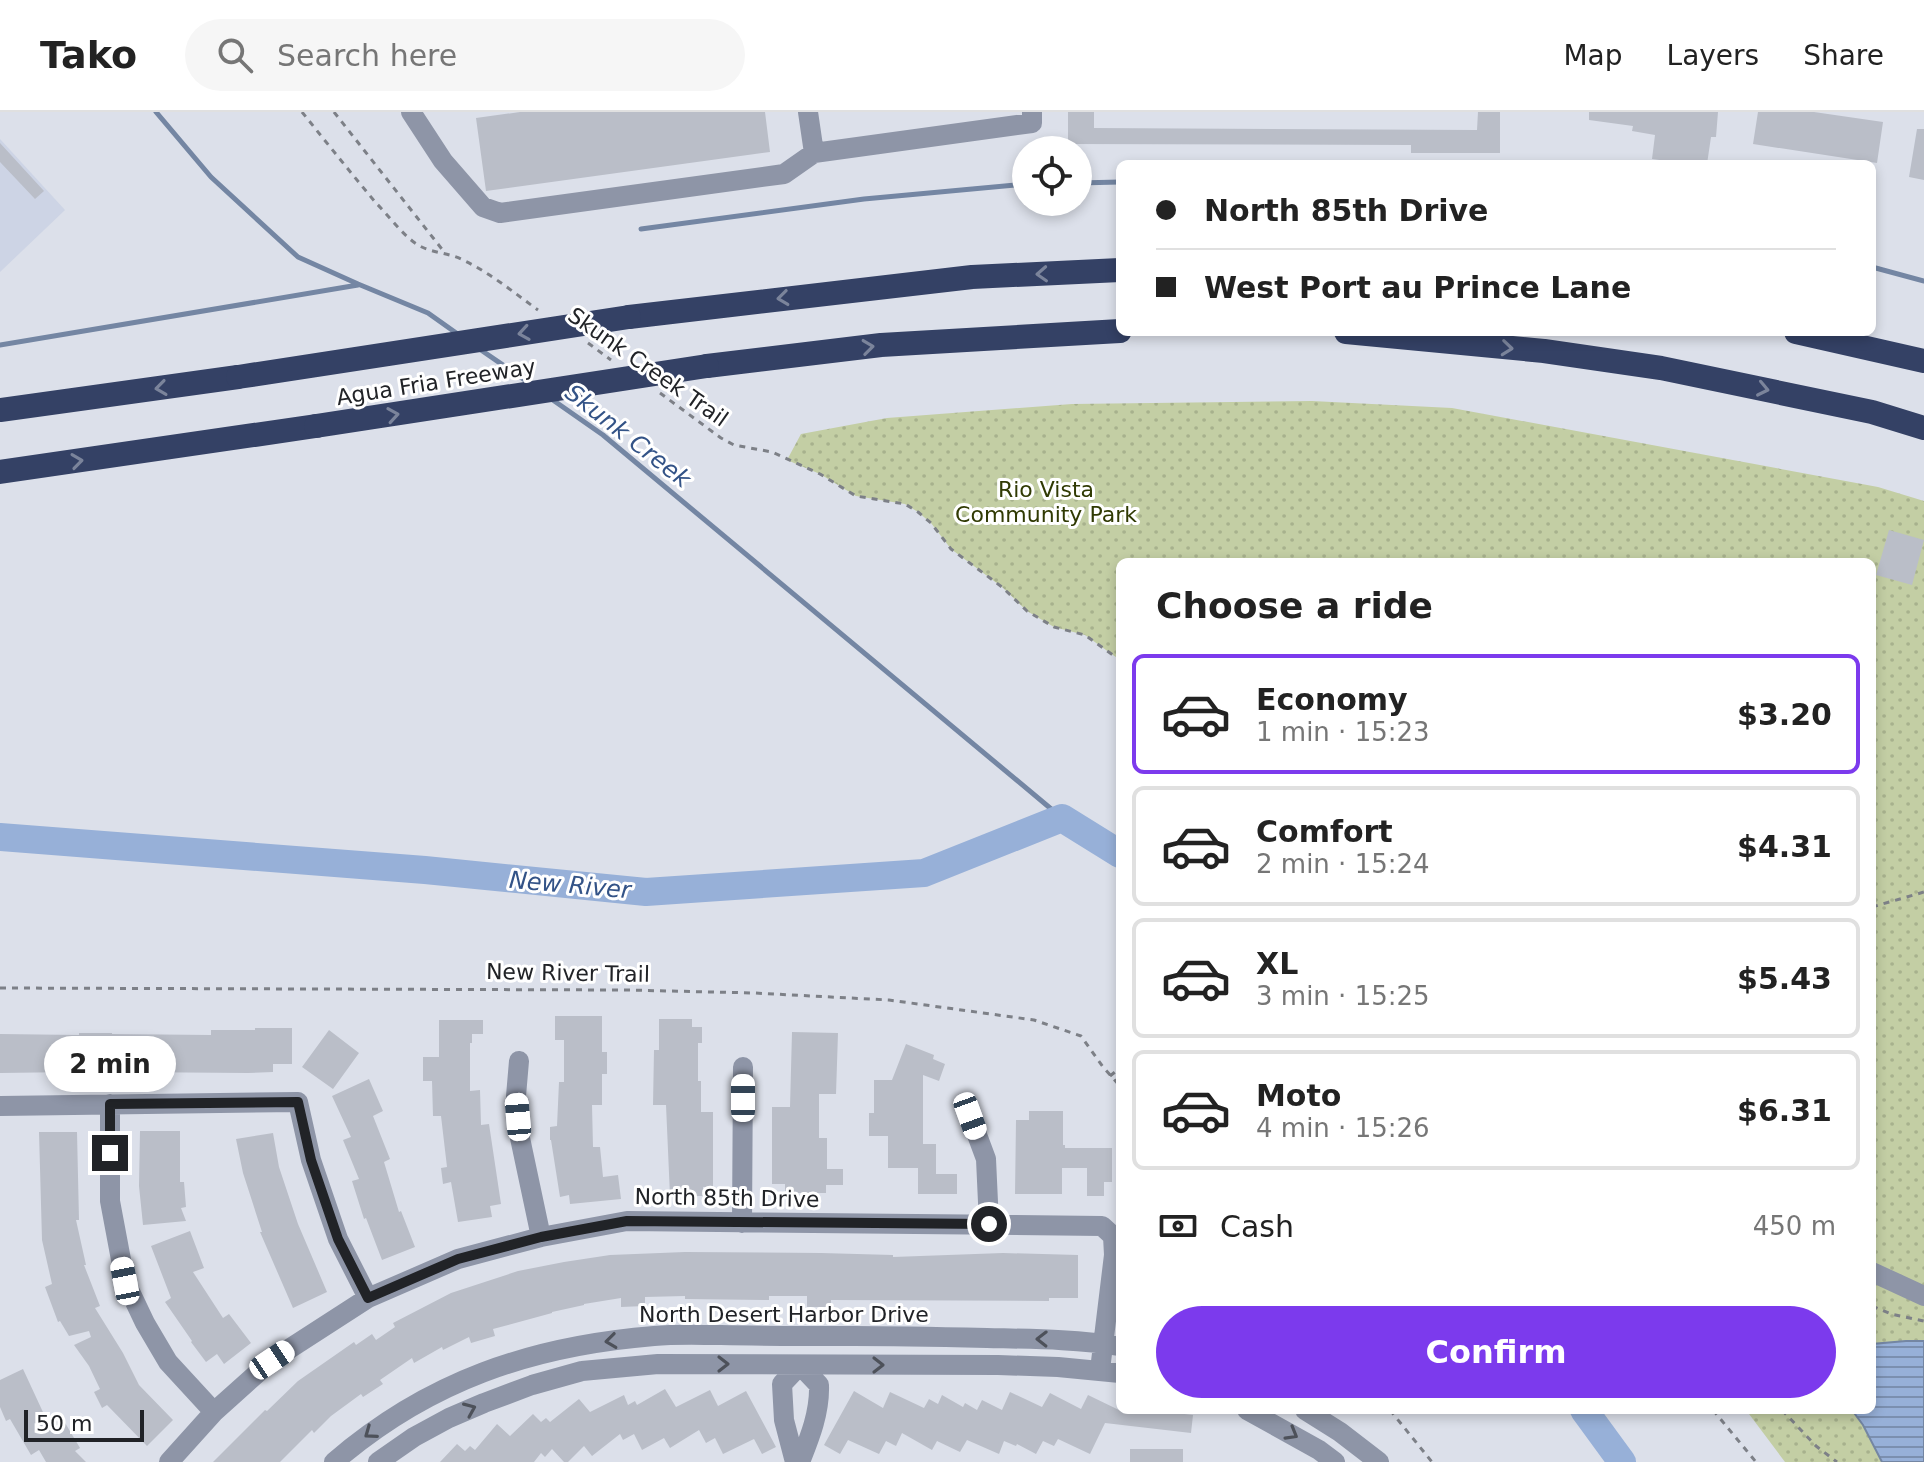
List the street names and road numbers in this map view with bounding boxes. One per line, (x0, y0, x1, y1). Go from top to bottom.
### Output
street label: Skunk Creek Trail (563, 302, 733, 432)
street label: Agua Fria Freeway (335, 354, 537, 410)
street label: New River Trail (486, 959, 650, 987)
street label: North 85th Drive (634, 1184, 820, 1212)
street label: North Desert Harbor Drive (639, 1302, 929, 1327)

